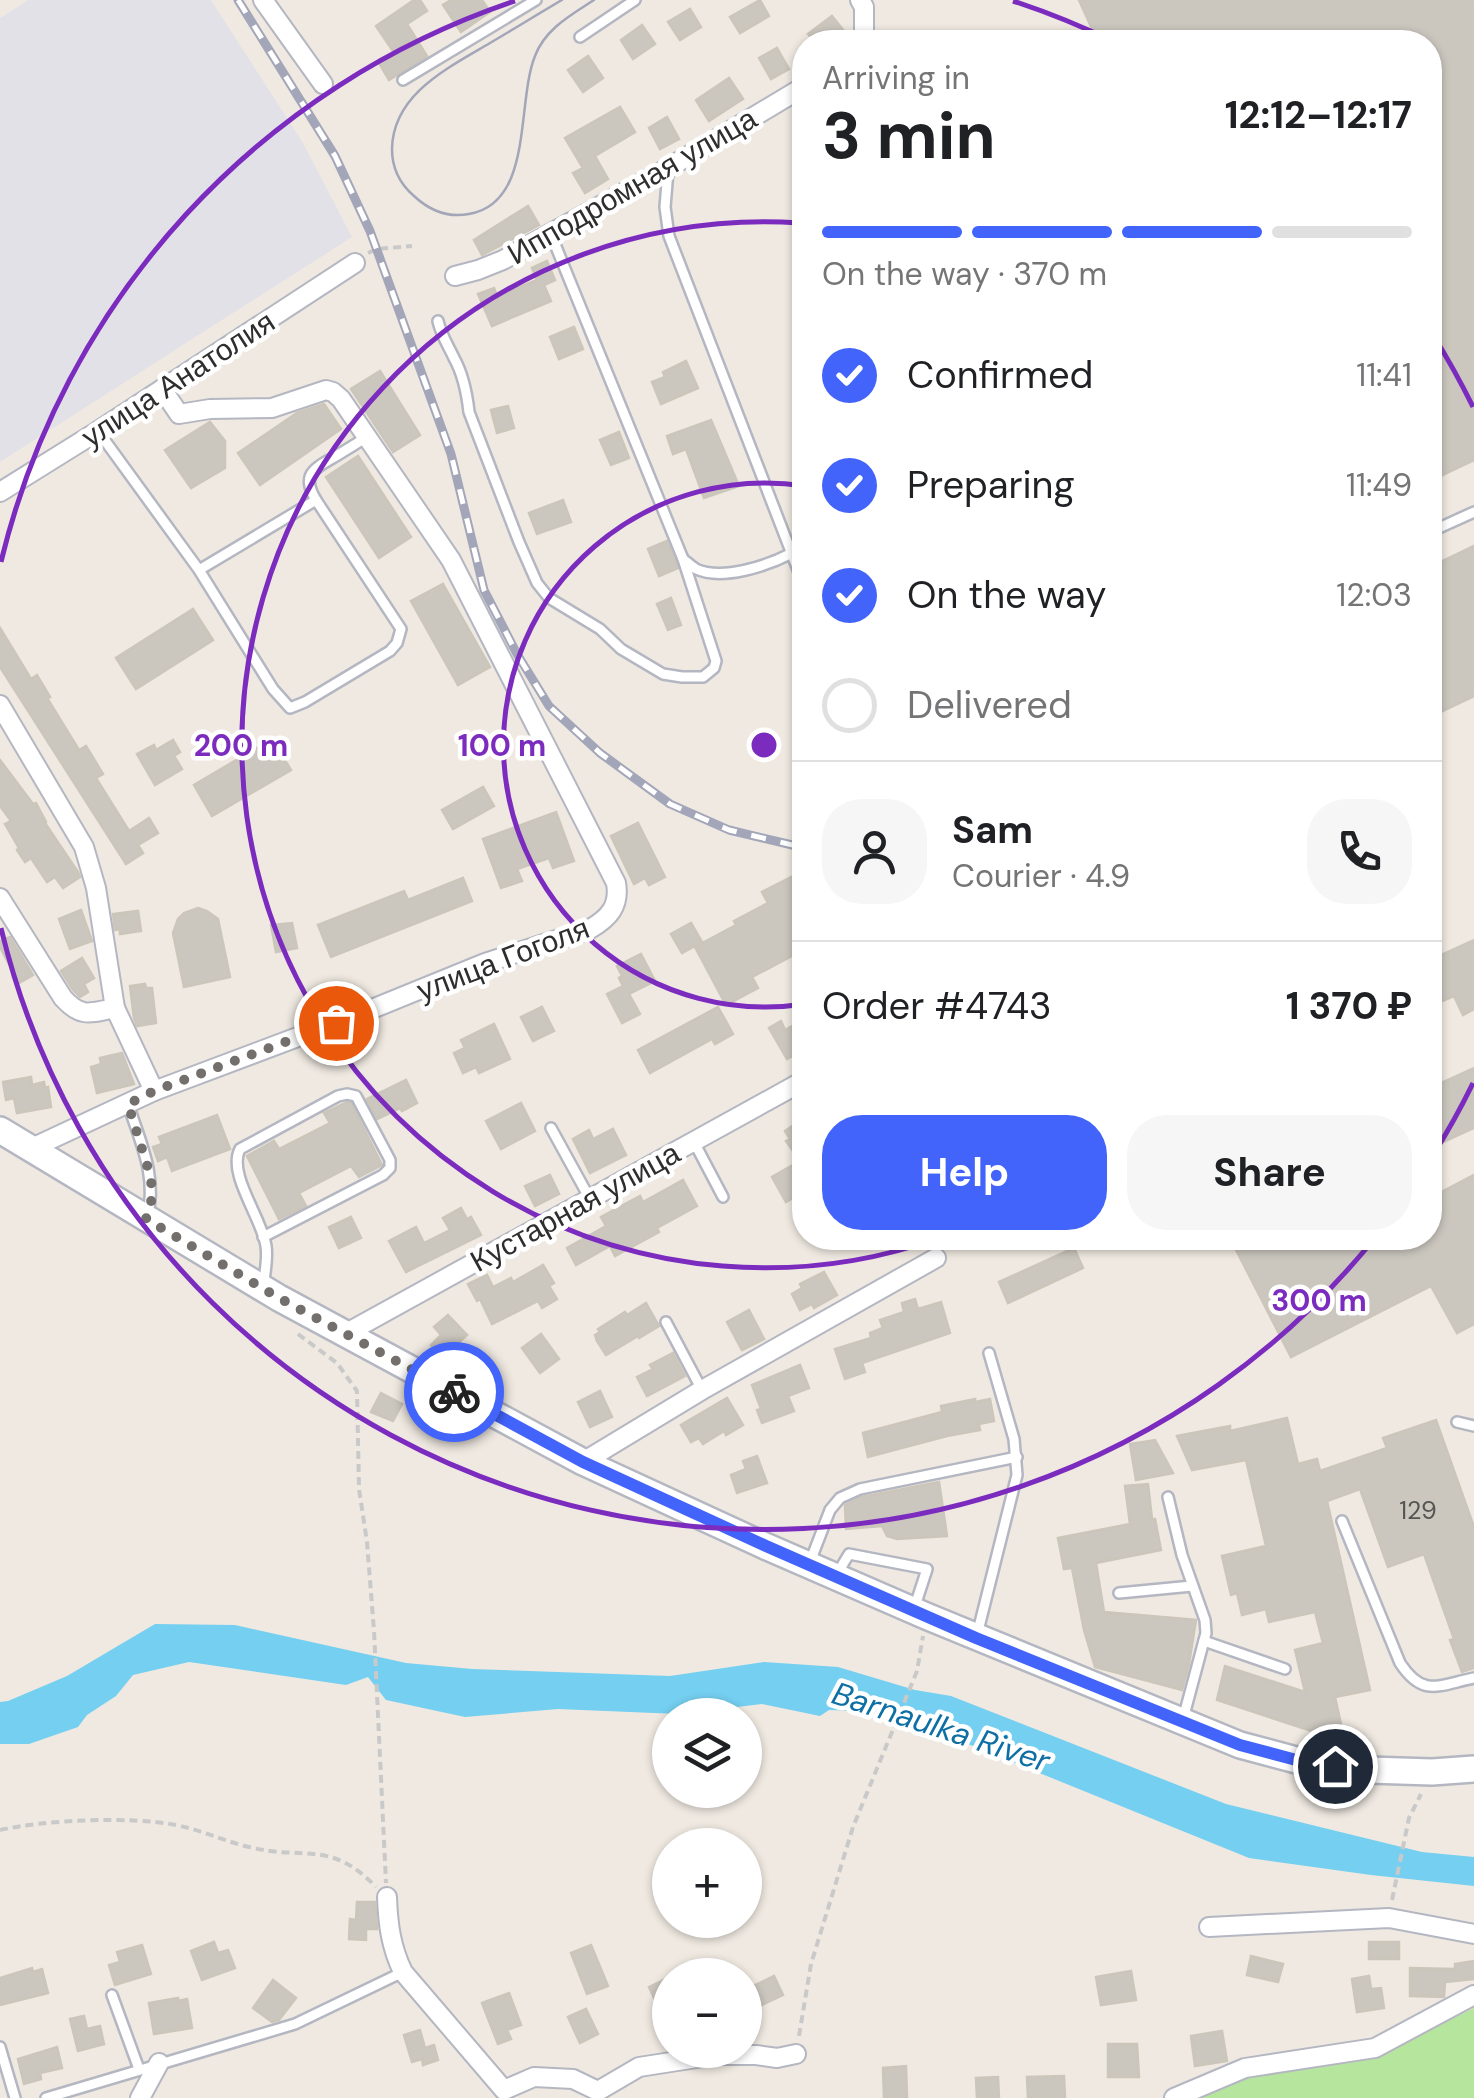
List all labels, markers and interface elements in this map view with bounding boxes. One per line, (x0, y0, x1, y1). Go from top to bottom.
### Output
text: Arriving in (822, 57, 970, 99)
text: 12:12–12:17 (1225, 90, 1412, 140)
text: 3 min (822, 94, 996, 178)
street label: Ипподромная улица (500, 99, 764, 273)
text: On the way · 370 m (822, 253, 1107, 295)
street label: улица Анатолия (74, 302, 282, 456)
icon: check (822, 348, 877, 403)
text: Confirmed (907, 350, 1093, 400)
text: 11:41 (1356, 354, 1412, 396)
icon: check (822, 458, 877, 513)
text: Preparing (907, 460, 1075, 510)
text: 11:49 (1346, 464, 1412, 506)
icon: check (822, 568, 877, 623)
text: On the way (907, 570, 1106, 620)
text: 12:03 (1336, 574, 1412, 616)
text: Delivered (907, 680, 1072, 730)
text: 200 m (194, 726, 288, 765)
text: 100 m (458, 726, 546, 765)
centre of rings (746, 727, 782, 763)
button: person (822, 799, 927, 904)
button: phone (1307, 799, 1412, 904)
text: Sam (952, 805, 1033, 855)
text: Courier · 4.9 (952, 855, 1130, 897)
street label: улица Гоголя (411, 908, 595, 1010)
pin (294, 981, 379, 1066)
text: Order #4743 (822, 981, 1052, 1031)
text: 1 370 ₽ (1286, 981, 1412, 1031)
icon: bag (309, 996, 364, 1051)
button: Help (822, 1115, 1107, 1230)
button: Share (1127, 1115, 1412, 1230)
street label: Кустарная улица (463, 1133, 687, 1281)
text: 300 m (1271, 1281, 1367, 1320)
courier (404, 1342, 504, 1442)
icon: bike (427, 1365, 482, 1420)
house number: 129 (1399, 1494, 1437, 1527)
water label: Barnaulka River (827, 1672, 1056, 1782)
map controls (652, 1698, 762, 2068)
button: layers (652, 1698, 762, 1808)
pin (1293, 1724, 1378, 1809)
icon: home (1308, 1739, 1363, 1794)
button: + (652, 1828, 762, 1938)
button: − (652, 1958, 762, 2068)

